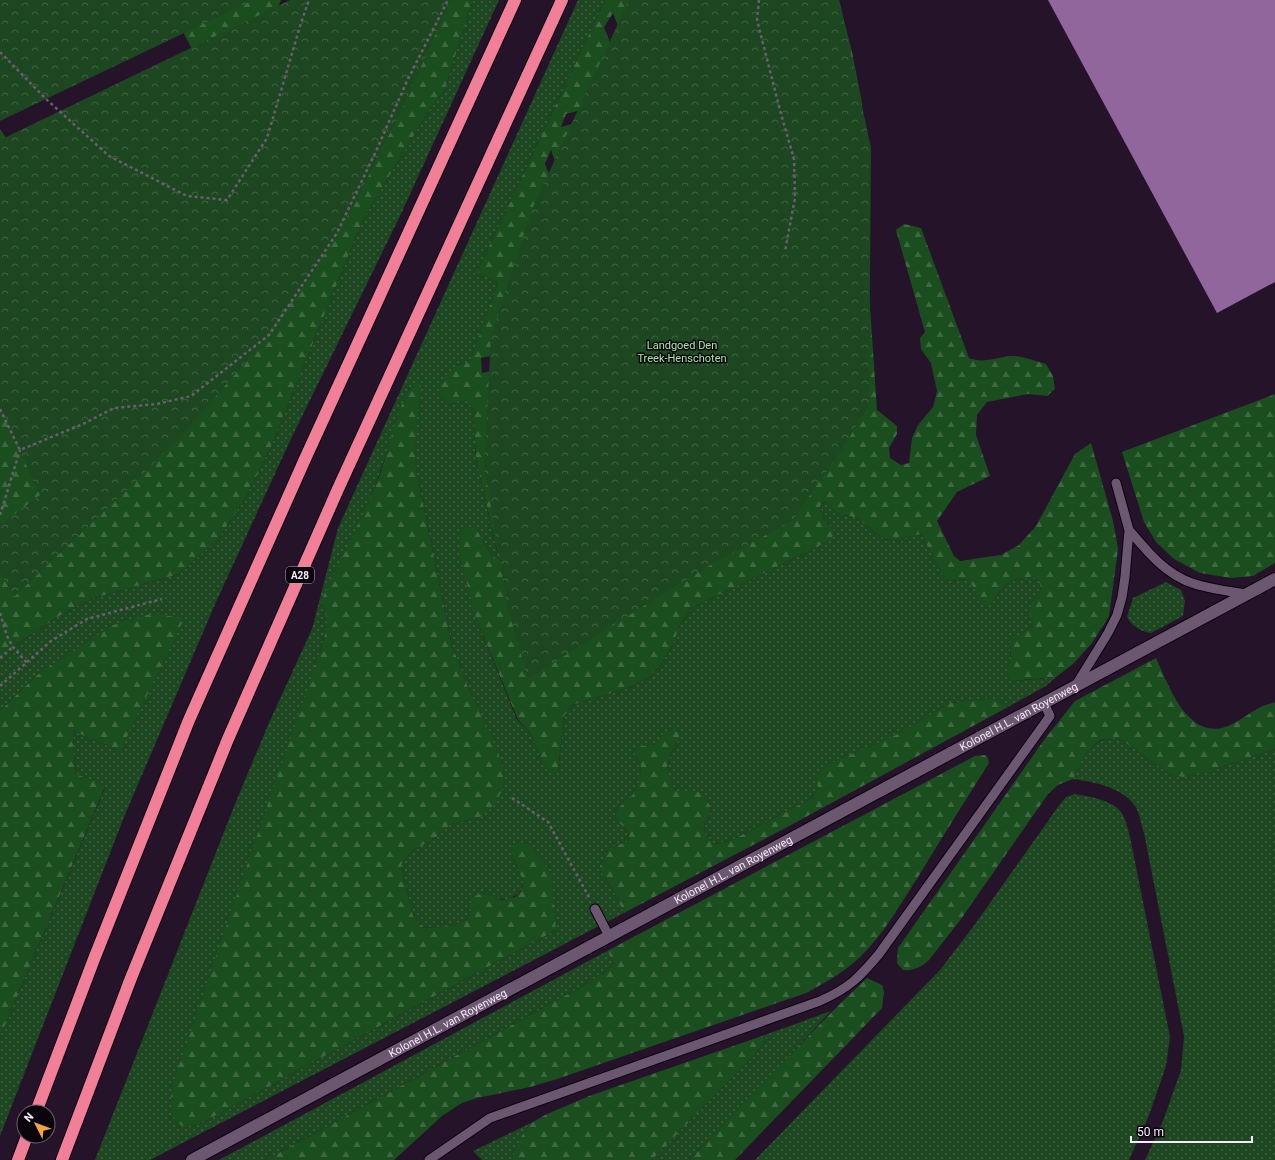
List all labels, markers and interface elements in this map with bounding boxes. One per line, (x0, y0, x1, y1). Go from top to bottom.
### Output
park label: Landgoed Den Treek-Henschoten (637, 339, 727, 365)
road number: A28 (286, 567, 314, 583)
street label: Kolonel H.L. van Royenweg (958, 680, 1080, 754)
street label: Kolonel H.L. van Royenweg (672, 833, 795, 907)
street label: Kolonel H.L. van Royenweg (387, 986, 509, 1060)
north arrow (16, 1104, 56, 1144)
text: N (22, 1110, 37, 1125)
scale bar (1131, 1118, 1252, 1144)
text: 50 m (1137, 1125, 1164, 1139)

